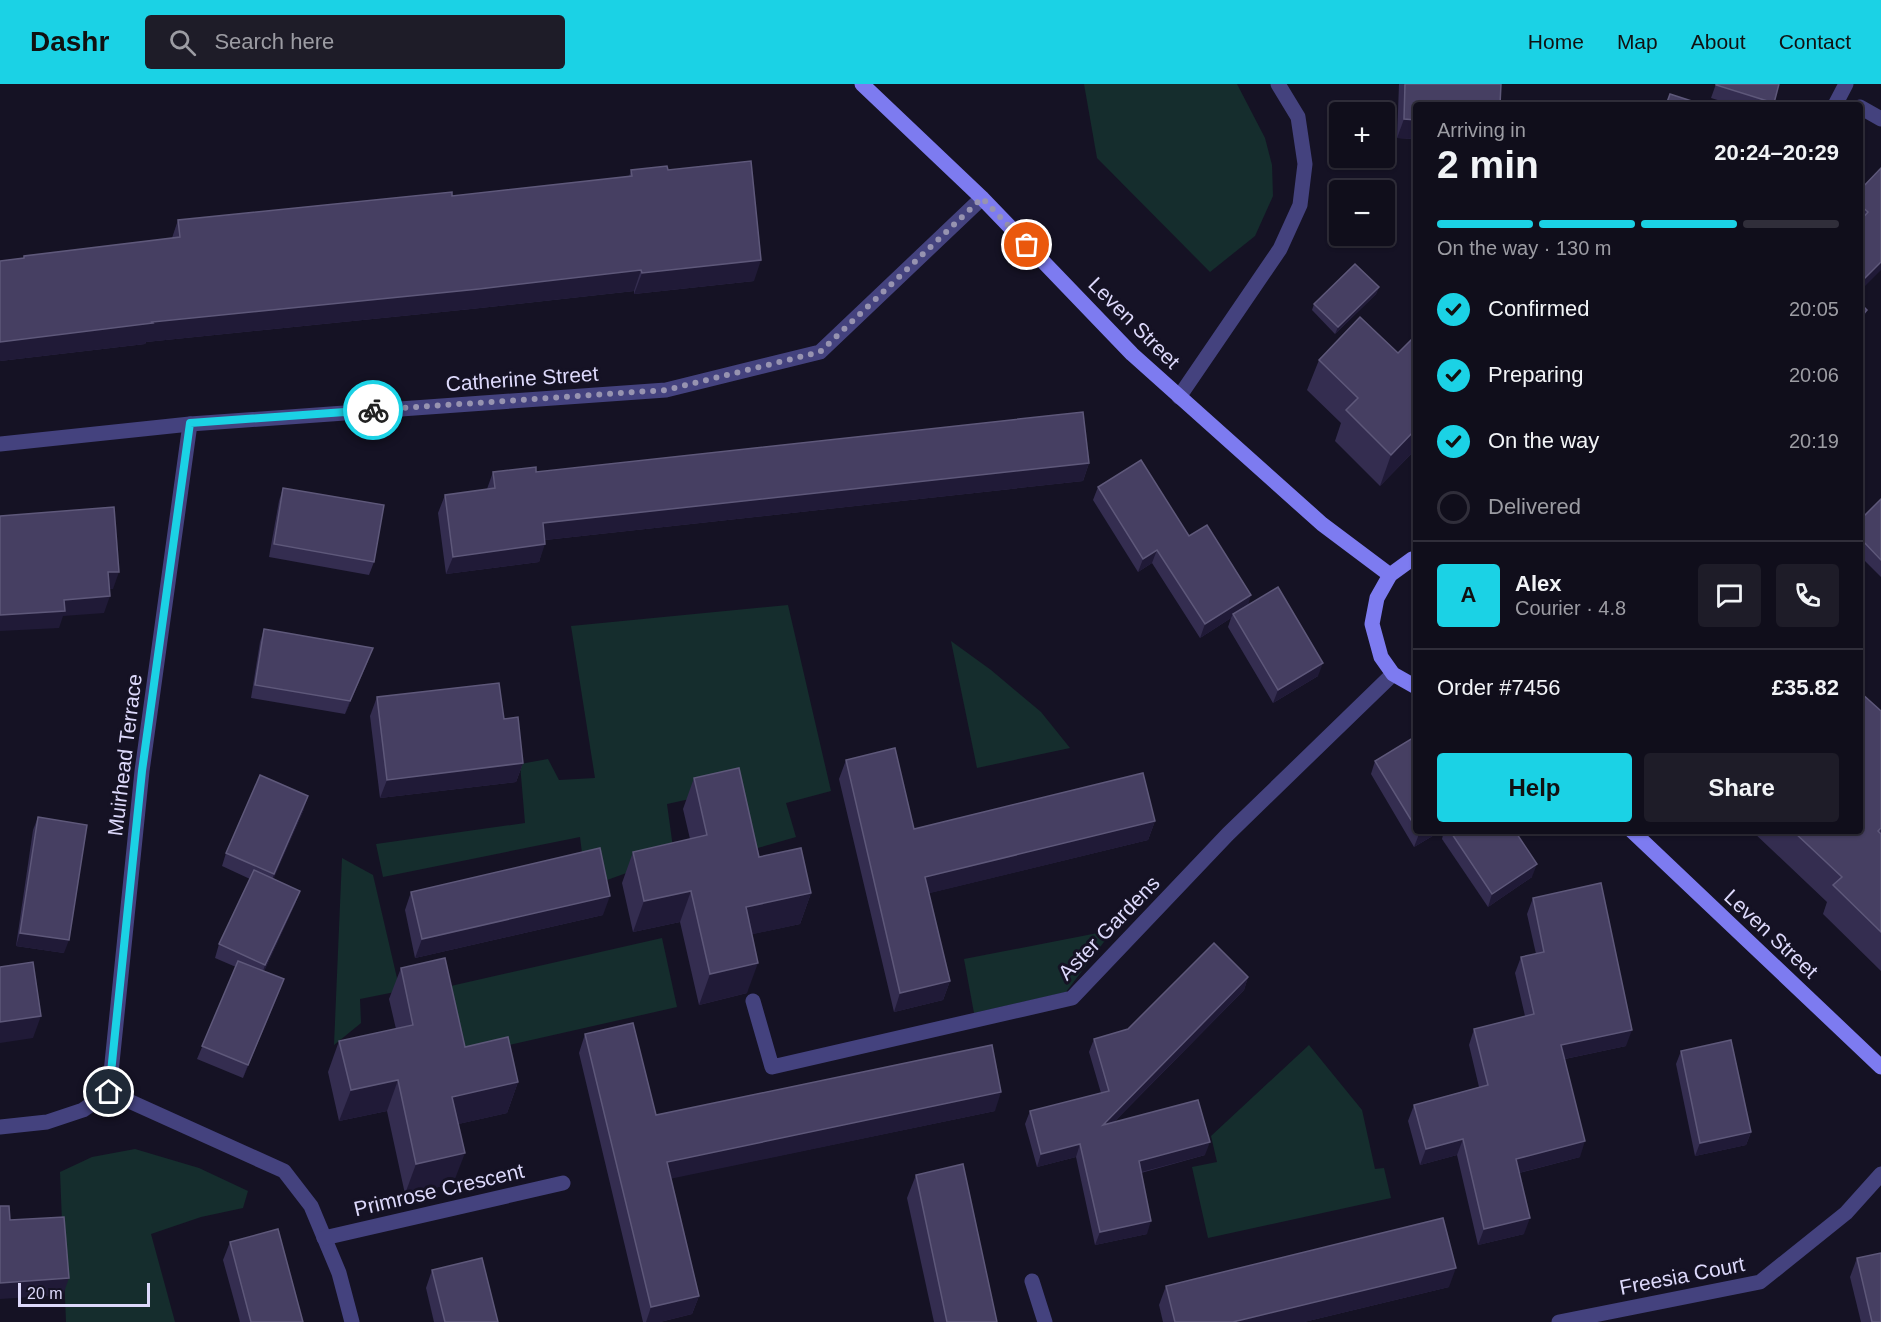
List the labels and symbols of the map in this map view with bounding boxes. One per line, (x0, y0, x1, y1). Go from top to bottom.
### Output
pin (1001, 219, 1052, 270)
street label: Leven Street (1084, 272, 1185, 373)
street label: Catherine Street (445, 362, 599, 395)
courier (343, 380, 403, 440)
street label: Muirhead Terrace (103, 673, 146, 837)
street label: Aster Gardens (1053, 871, 1164, 984)
street label: Leven Street (1720, 885, 1823, 983)
pin (83, 1066, 134, 1117)
street label: Primrose Crescent (352, 1159, 526, 1220)
street label: Freesia Court (1617, 1252, 1747, 1299)
scale bar (18, 1280, 150, 1308)

